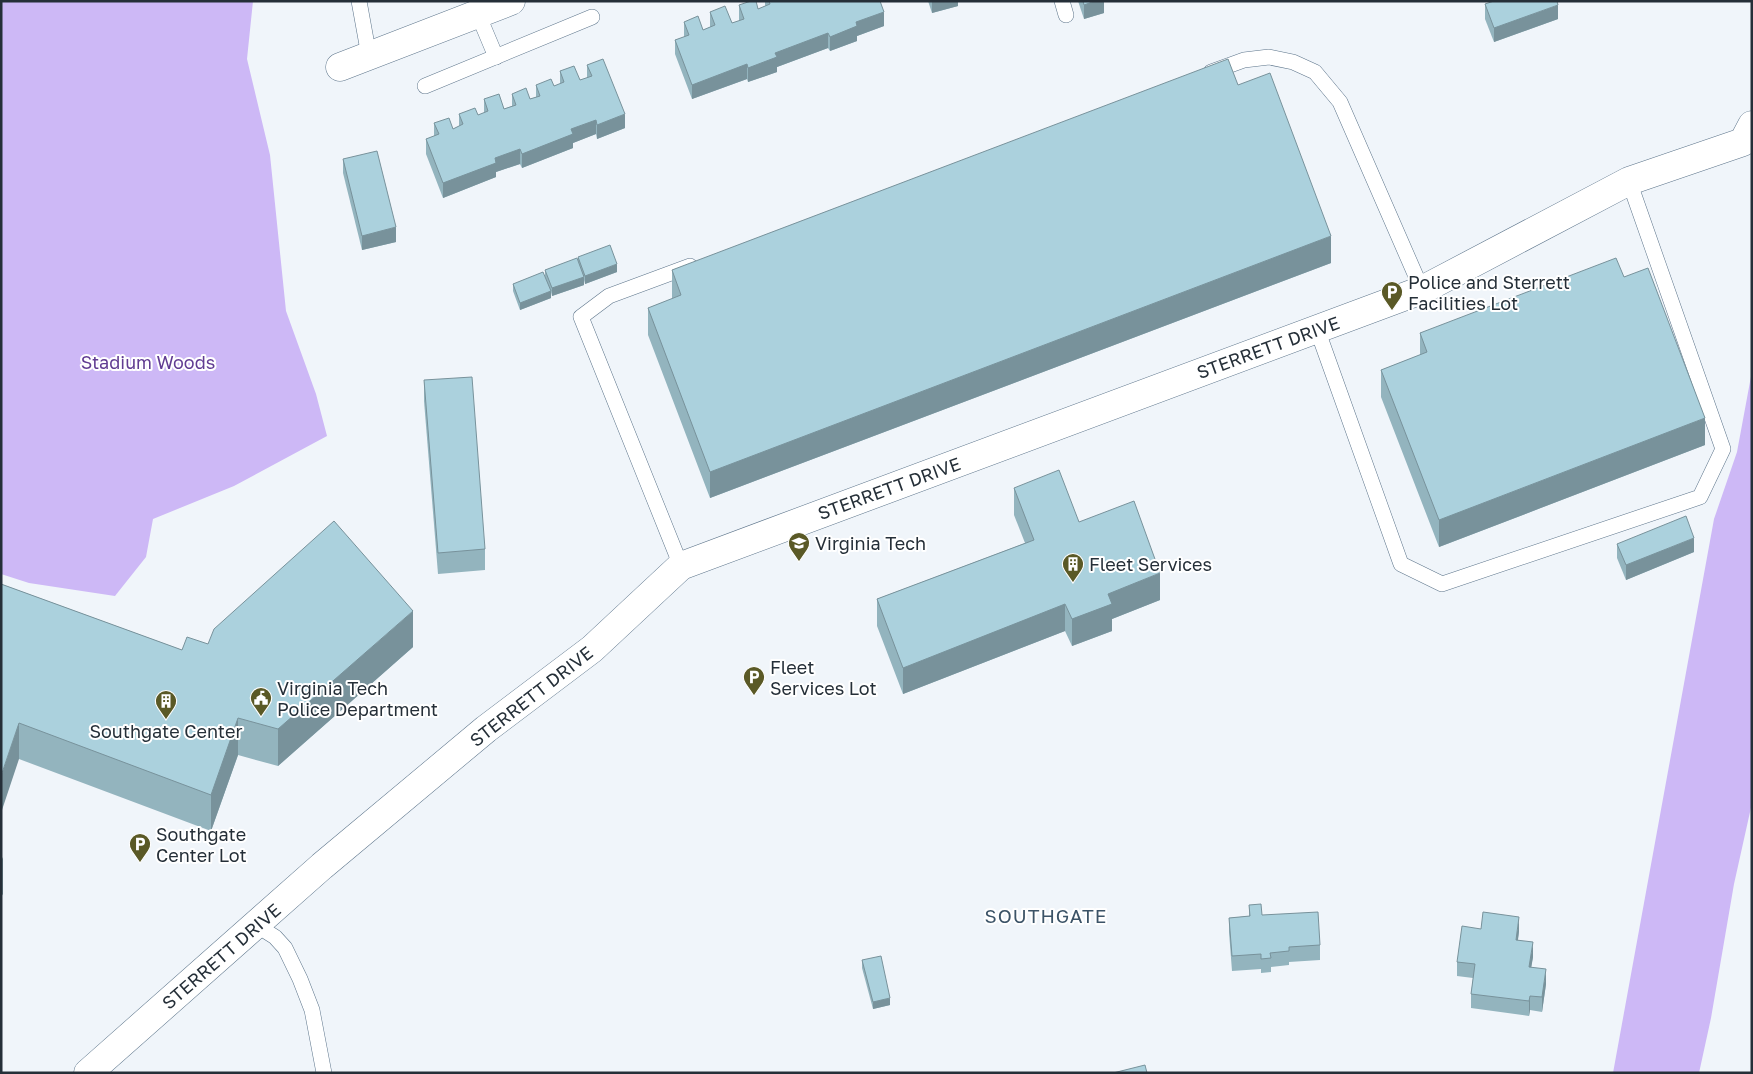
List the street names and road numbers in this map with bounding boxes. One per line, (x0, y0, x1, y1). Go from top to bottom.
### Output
street label: STERRETT DRIVE (1194, 311, 1342, 383)
street label: STERRETT DRIVE (815, 452, 963, 524)
street label: STERRETT DRIVE (465, 641, 597, 751)
street label: STERRETT DRIVE (157, 898, 285, 1014)

